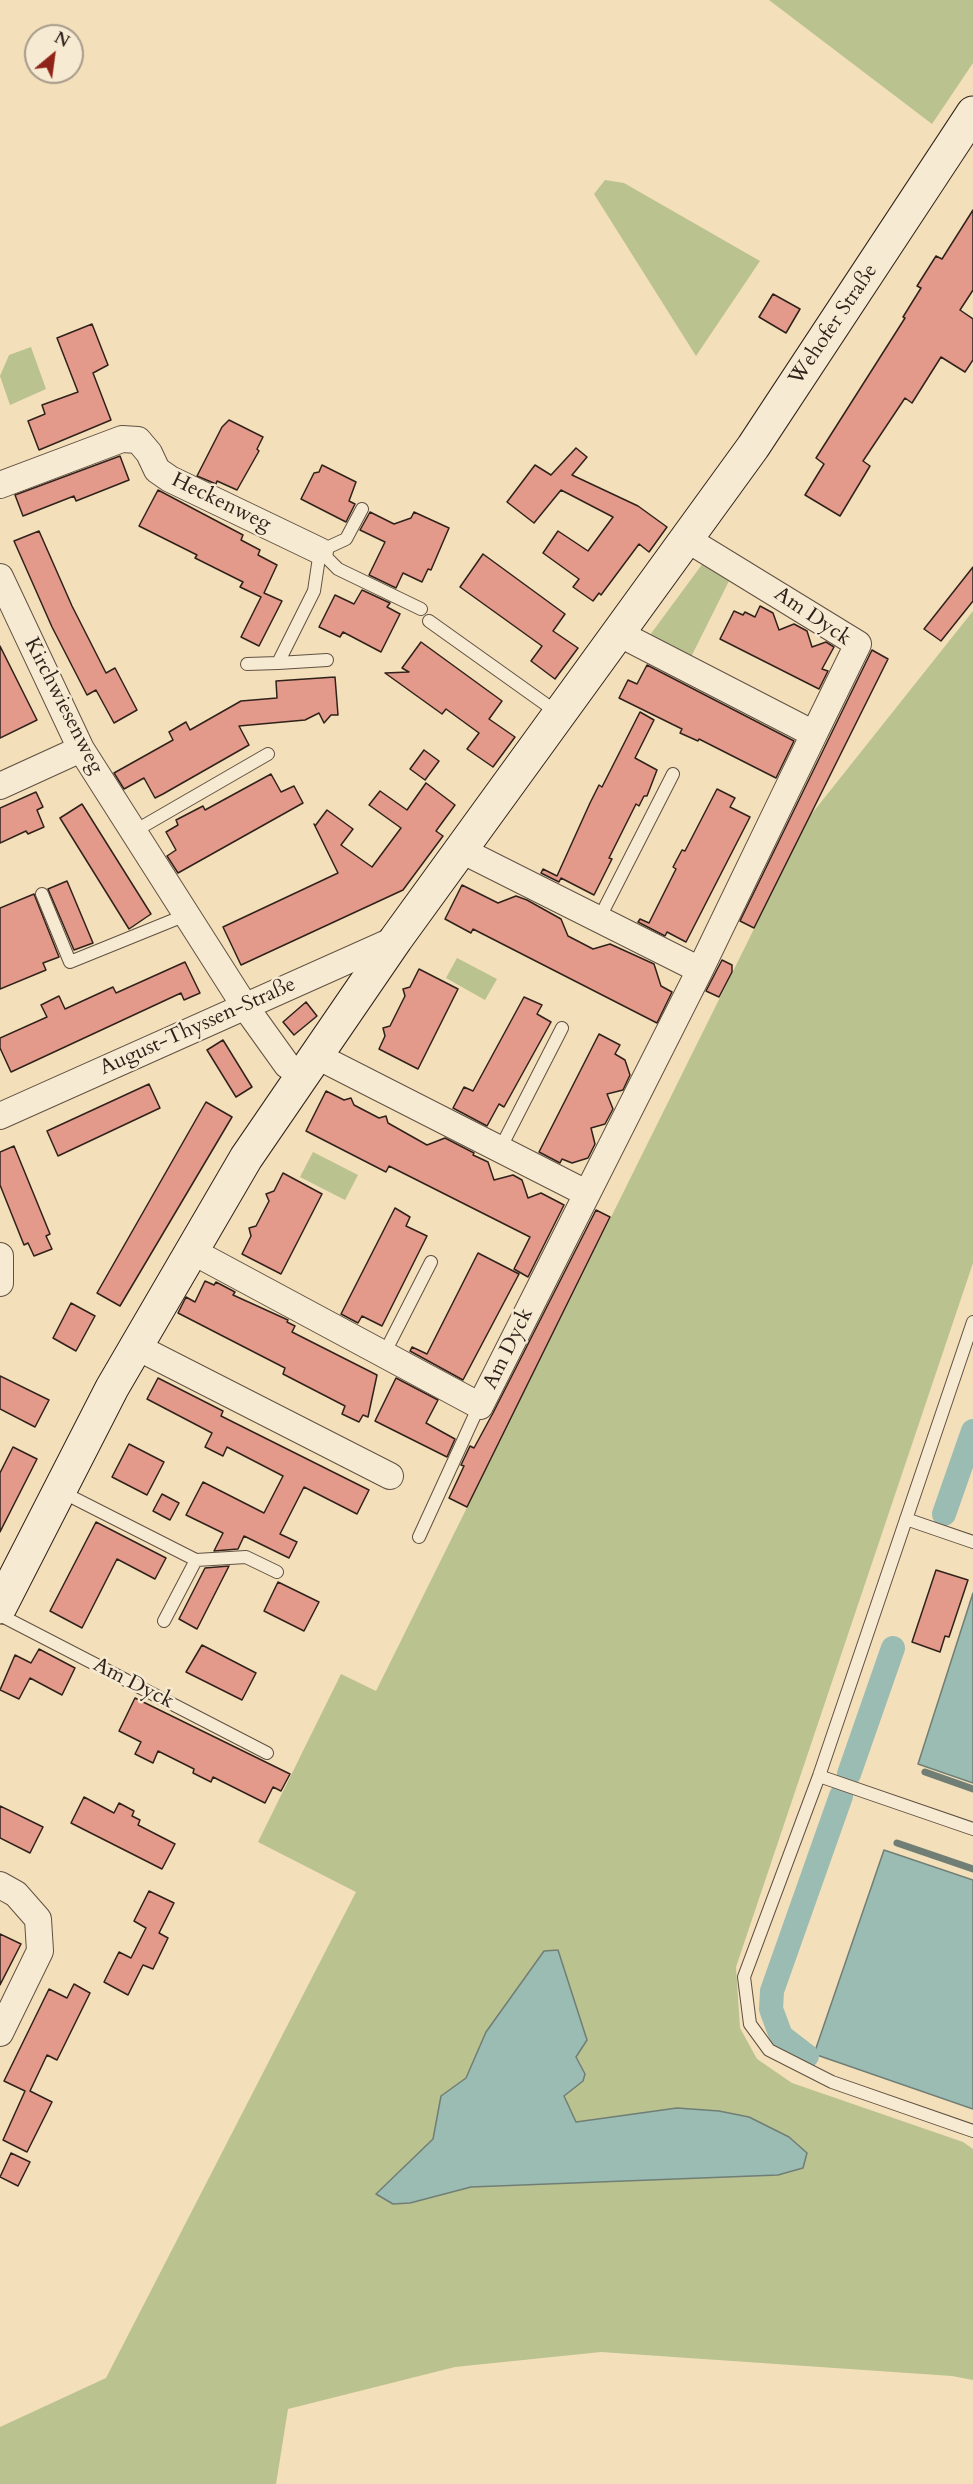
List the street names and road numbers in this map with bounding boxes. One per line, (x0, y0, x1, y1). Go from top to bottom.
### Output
street label: Wehofer Straße (784, 260, 884, 390)
street label: Heckenweg (167, 468, 275, 538)
street label: Am Dyck (769, 582, 855, 652)
street label: Kirchwiesenweg (18, 634, 108, 778)
street label: August-Thyssen-Straße (96, 972, 300, 1082)
street label: Am Dyck (479, 1304, 539, 1394)
street label: Am Dyck (88, 1653, 178, 1715)

